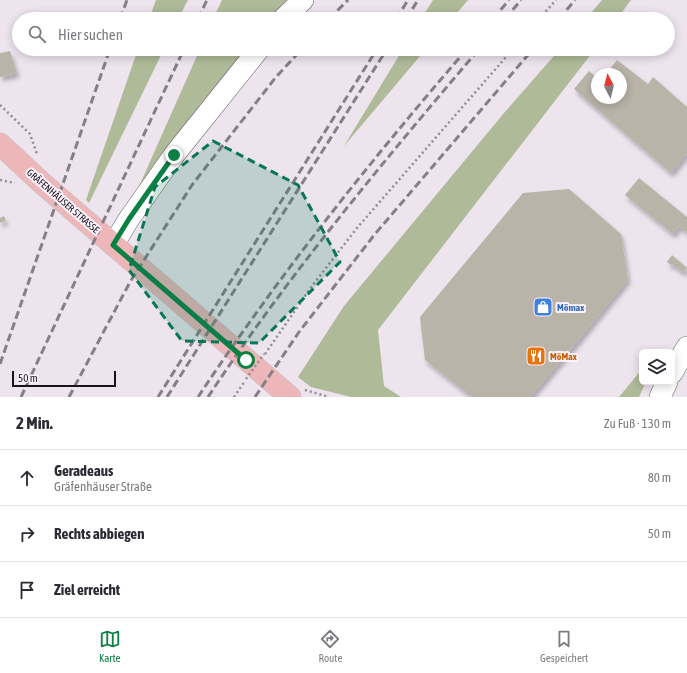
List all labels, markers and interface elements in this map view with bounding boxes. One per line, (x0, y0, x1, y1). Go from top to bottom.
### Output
search box (12, 12, 675, 56)
icon: search (26, 23, 48, 45)
text: Hier suchen (58, 26, 123, 43)
north arrow (591, 68, 627, 104)
route end (165, 146, 183, 164)
street label: GRÄFENHÄUSER STRASSE (25, 167, 102, 236)
shop icon: Mömax (532, 296, 554, 318)
place label: Mömax (557, 302, 584, 313)
restaurant icon: MöMax (525, 345, 547, 367)
map controls (639, 349, 675, 385)
button: layers (639, 349, 675, 385)
route start (237, 351, 255, 369)
place label: MöMax (550, 351, 577, 362)
scale bar (12, 369, 116, 388)
text: 50 m (18, 372, 38, 384)
text: 2 Min. (16, 413, 53, 433)
text: Zu Fuß · 130 m (604, 416, 671, 431)
text: Geradeaus (54, 462, 113, 479)
icon: ahead (16, 467, 38, 489)
text: 80 m (648, 470, 671, 485)
text: Gräfenhäuser Straße (54, 479, 152, 494)
icon: right (16, 523, 38, 545)
text: Rechts abbiegen (54, 525, 144, 542)
text: 50 m (648, 526, 671, 541)
icon: arrive (16, 579, 38, 601)
text: Ziel erreicht (54, 581, 120, 598)
tab: Karte (99, 628, 121, 664)
tab: Route (318, 628, 342, 664)
tab: Gespeichert (540, 628, 588, 664)

